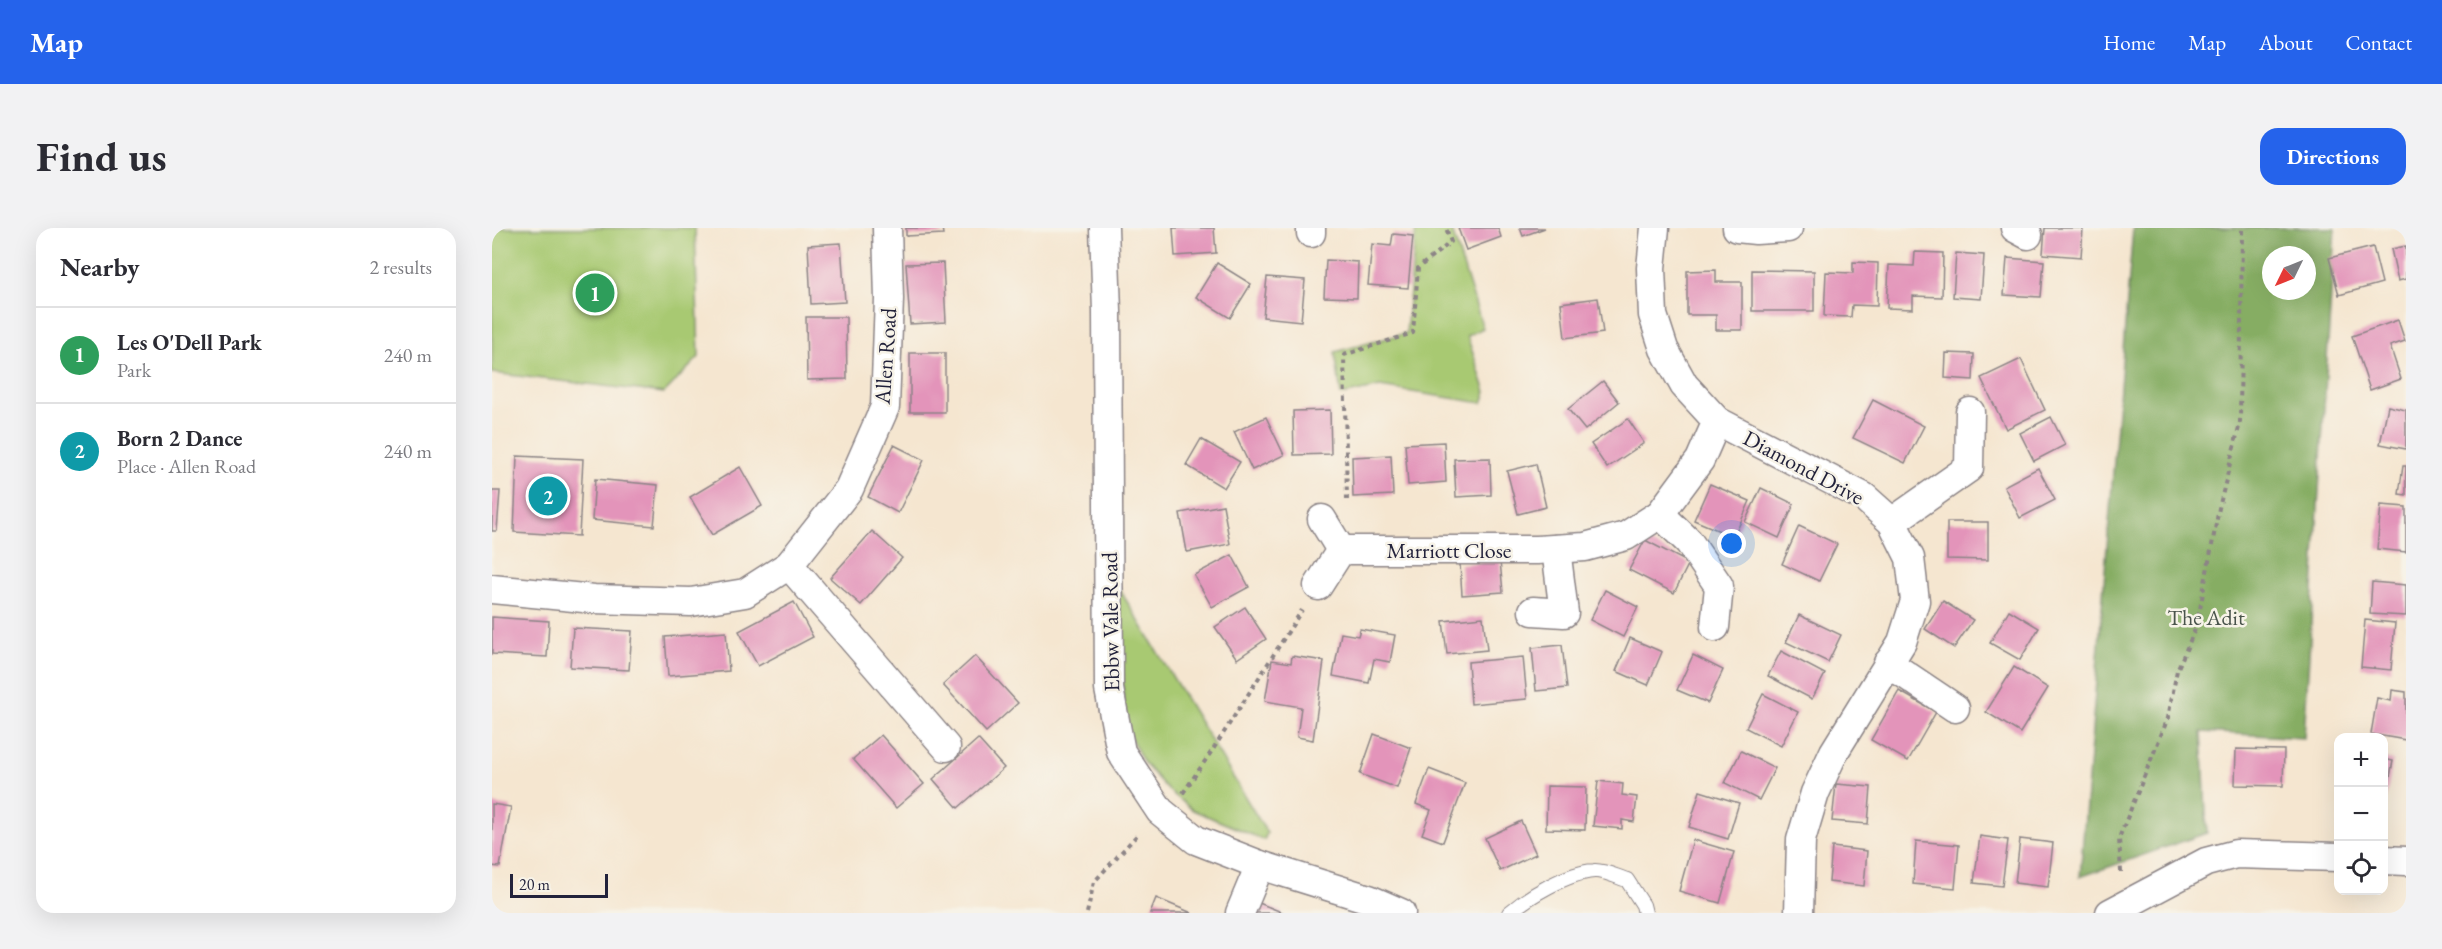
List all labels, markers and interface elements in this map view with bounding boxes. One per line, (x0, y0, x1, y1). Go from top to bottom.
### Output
text: Map (30, 24, 83, 60)
text: Home (2103, 29, 2155, 56)
text: Map (2188, 29, 2226, 56)
text: About (2259, 29, 2312, 56)
text: Contact (2345, 29, 2412, 56)
button: Directions (2260, 128, 2406, 185)
text: Find us (36, 129, 167, 184)
north arrow (2262, 246, 2316, 300)
text: Nearby (60, 250, 140, 284)
text: 2 results (369, 254, 432, 280)
pin: 1 (576, 270, 614, 316)
street label: Allen Road (868, 306, 903, 406)
text: Les O'Dell Park (117, 328, 262, 357)
text: 1 (74, 342, 85, 368)
text: 240 m (384, 342, 432, 368)
text: Park (117, 357, 151, 383)
street label: Diamond Drive (1738, 423, 1870, 512)
text: Born 2 Dance (117, 424, 243, 453)
text: 2 (74, 438, 85, 464)
text: 240 m (384, 438, 432, 464)
text: Place · Allen Road (117, 453, 256, 479)
pin: 2 (528, 474, 568, 518)
your location (1717, 529, 1746, 558)
street label: Marriott Close (1387, 536, 1512, 565)
street label: Ebbw Vale Road (1095, 551, 1126, 692)
park label: The Adit (2167, 603, 2245, 632)
map controls (2334, 733, 2388, 895)
button: + (2334, 733, 2388, 787)
button: − (2334, 787, 2388, 841)
button: locate (2334, 841, 2388, 895)
scale bar (510, 871, 608, 898)
text: 20 m (519, 874, 550, 895)

